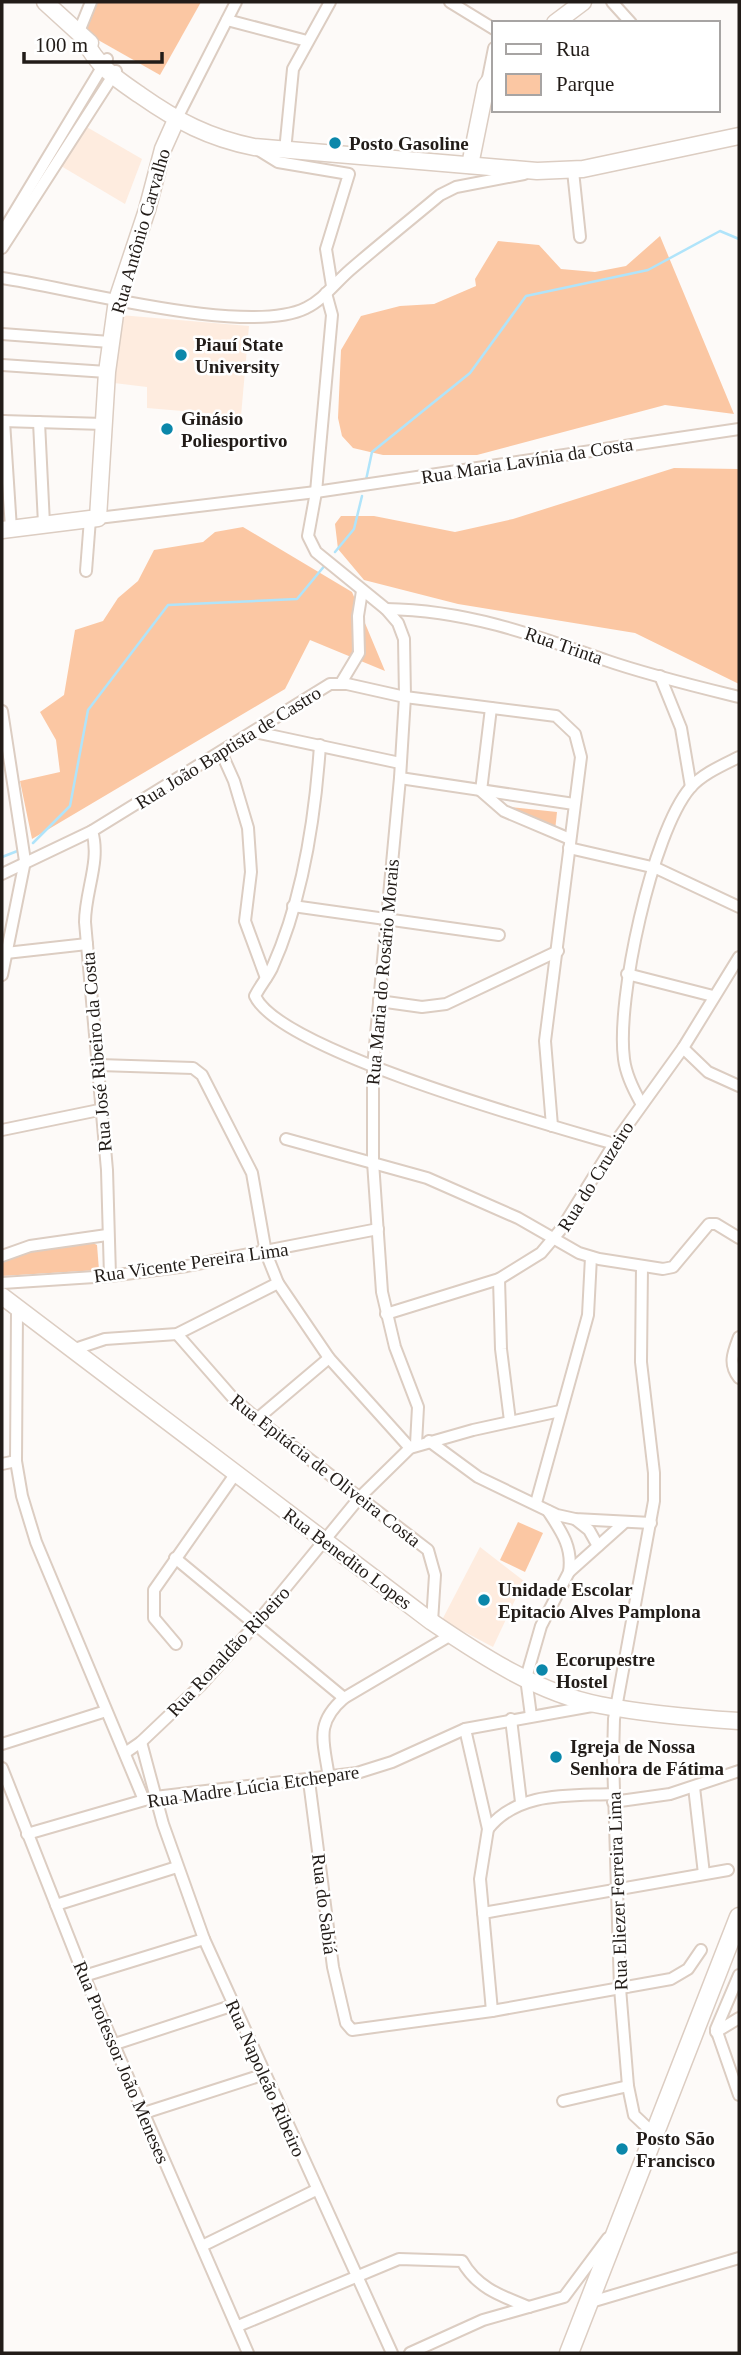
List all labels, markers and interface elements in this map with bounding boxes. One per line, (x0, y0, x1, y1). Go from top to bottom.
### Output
scale bar (24, 21, 163, 65)
legend (492, 21, 720, 112)
text: 100 m (35, 33, 88, 57)
text: Rua (556, 37, 591, 61)
text: Parque (556, 72, 614, 96)
place label: Posto Gasoline (349, 133, 469, 154)
marker: Posto Gasoline (327, 135, 343, 151)
street label: Rua Antônio Carvalho (107, 146, 174, 316)
place label: Piauí State University (195, 334, 283, 377)
marker: Piauí State University (173, 347, 189, 363)
place label: Ginásio Poliesportivo (181, 408, 288, 451)
marker: Ginásio Poliesportivo (159, 421, 175, 437)
street label: Rua Maria Lavínia da Costa (420, 433, 635, 488)
street label: Rua Trinta (522, 622, 606, 669)
street label: Rua João Baptista de Castro (132, 682, 325, 813)
street label: Rua Maria do Rosário Morais (362, 858, 403, 1086)
street label: Rua José Ribeiro da Costa (77, 951, 116, 1153)
street label: Rua do Cruzeiro (553, 1117, 638, 1235)
street label: Rua Vicente Pereira Lima (92, 1238, 290, 1287)
street label: Rua Epitácia de Oliveira Costa (227, 1390, 425, 1551)
street label: Rua Benedito Lopes (279, 1503, 416, 1613)
place label: Unidade Escolar Epitacio Alves Pamplona (498, 1579, 701, 1622)
street label: Rua Ronaldão Ribeiro (163, 1582, 294, 1721)
marker: Unidade Escolar Epitacio Alves Pamplona (476, 1592, 492, 1608)
place label: Ecorupestre Hostel (556, 1649, 655, 1692)
marker: Ecorupestre Hostel (534, 1662, 550, 1678)
place label: Igreja de Nossa Senhora de Fátima (570, 1736, 725, 1779)
marker: Igreja de Nossa Senhora de Fátima (548, 1749, 564, 1765)
street label: Rua Madre Lúcia Etchepare (146, 1761, 360, 1812)
street label: Rua Eliezer Ferreira Lima (604, 1791, 631, 1991)
street label: Rua do Sabiá (308, 1852, 341, 1956)
street label: Rua Professor João Meneses (69, 1958, 174, 2167)
street label: Rua Napoleão Ribeiro (221, 1996, 310, 2160)
place label: Posto São Francisco (636, 2128, 715, 2171)
marker: Posto São Francisco (614, 2141, 630, 2157)

